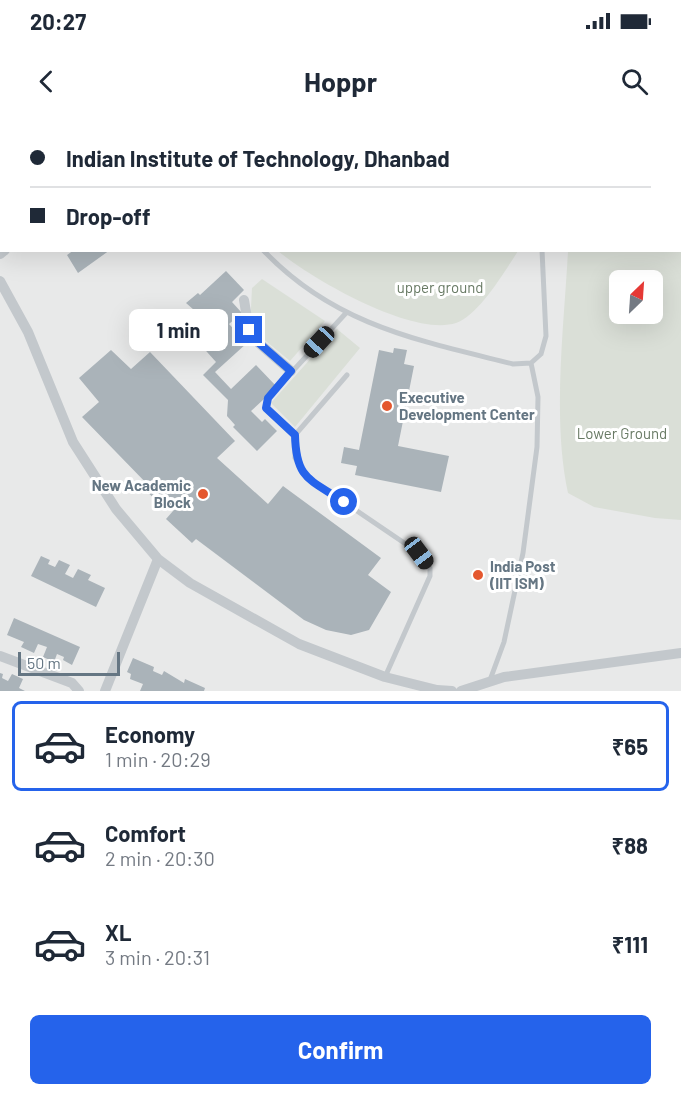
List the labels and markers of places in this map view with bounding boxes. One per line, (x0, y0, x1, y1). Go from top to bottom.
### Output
place label: Executive Development Center (399, 388, 535, 423)
marker: Executive Development Center (380, 399, 394, 413)
place label: New Academic Block (92, 476, 191, 511)
marker: New Academic Block (196, 487, 210, 501)
place label: India Post (IIT ISM) (489, 557, 556, 592)
marker: India Post (IIT ISM) (471, 568, 485, 582)

